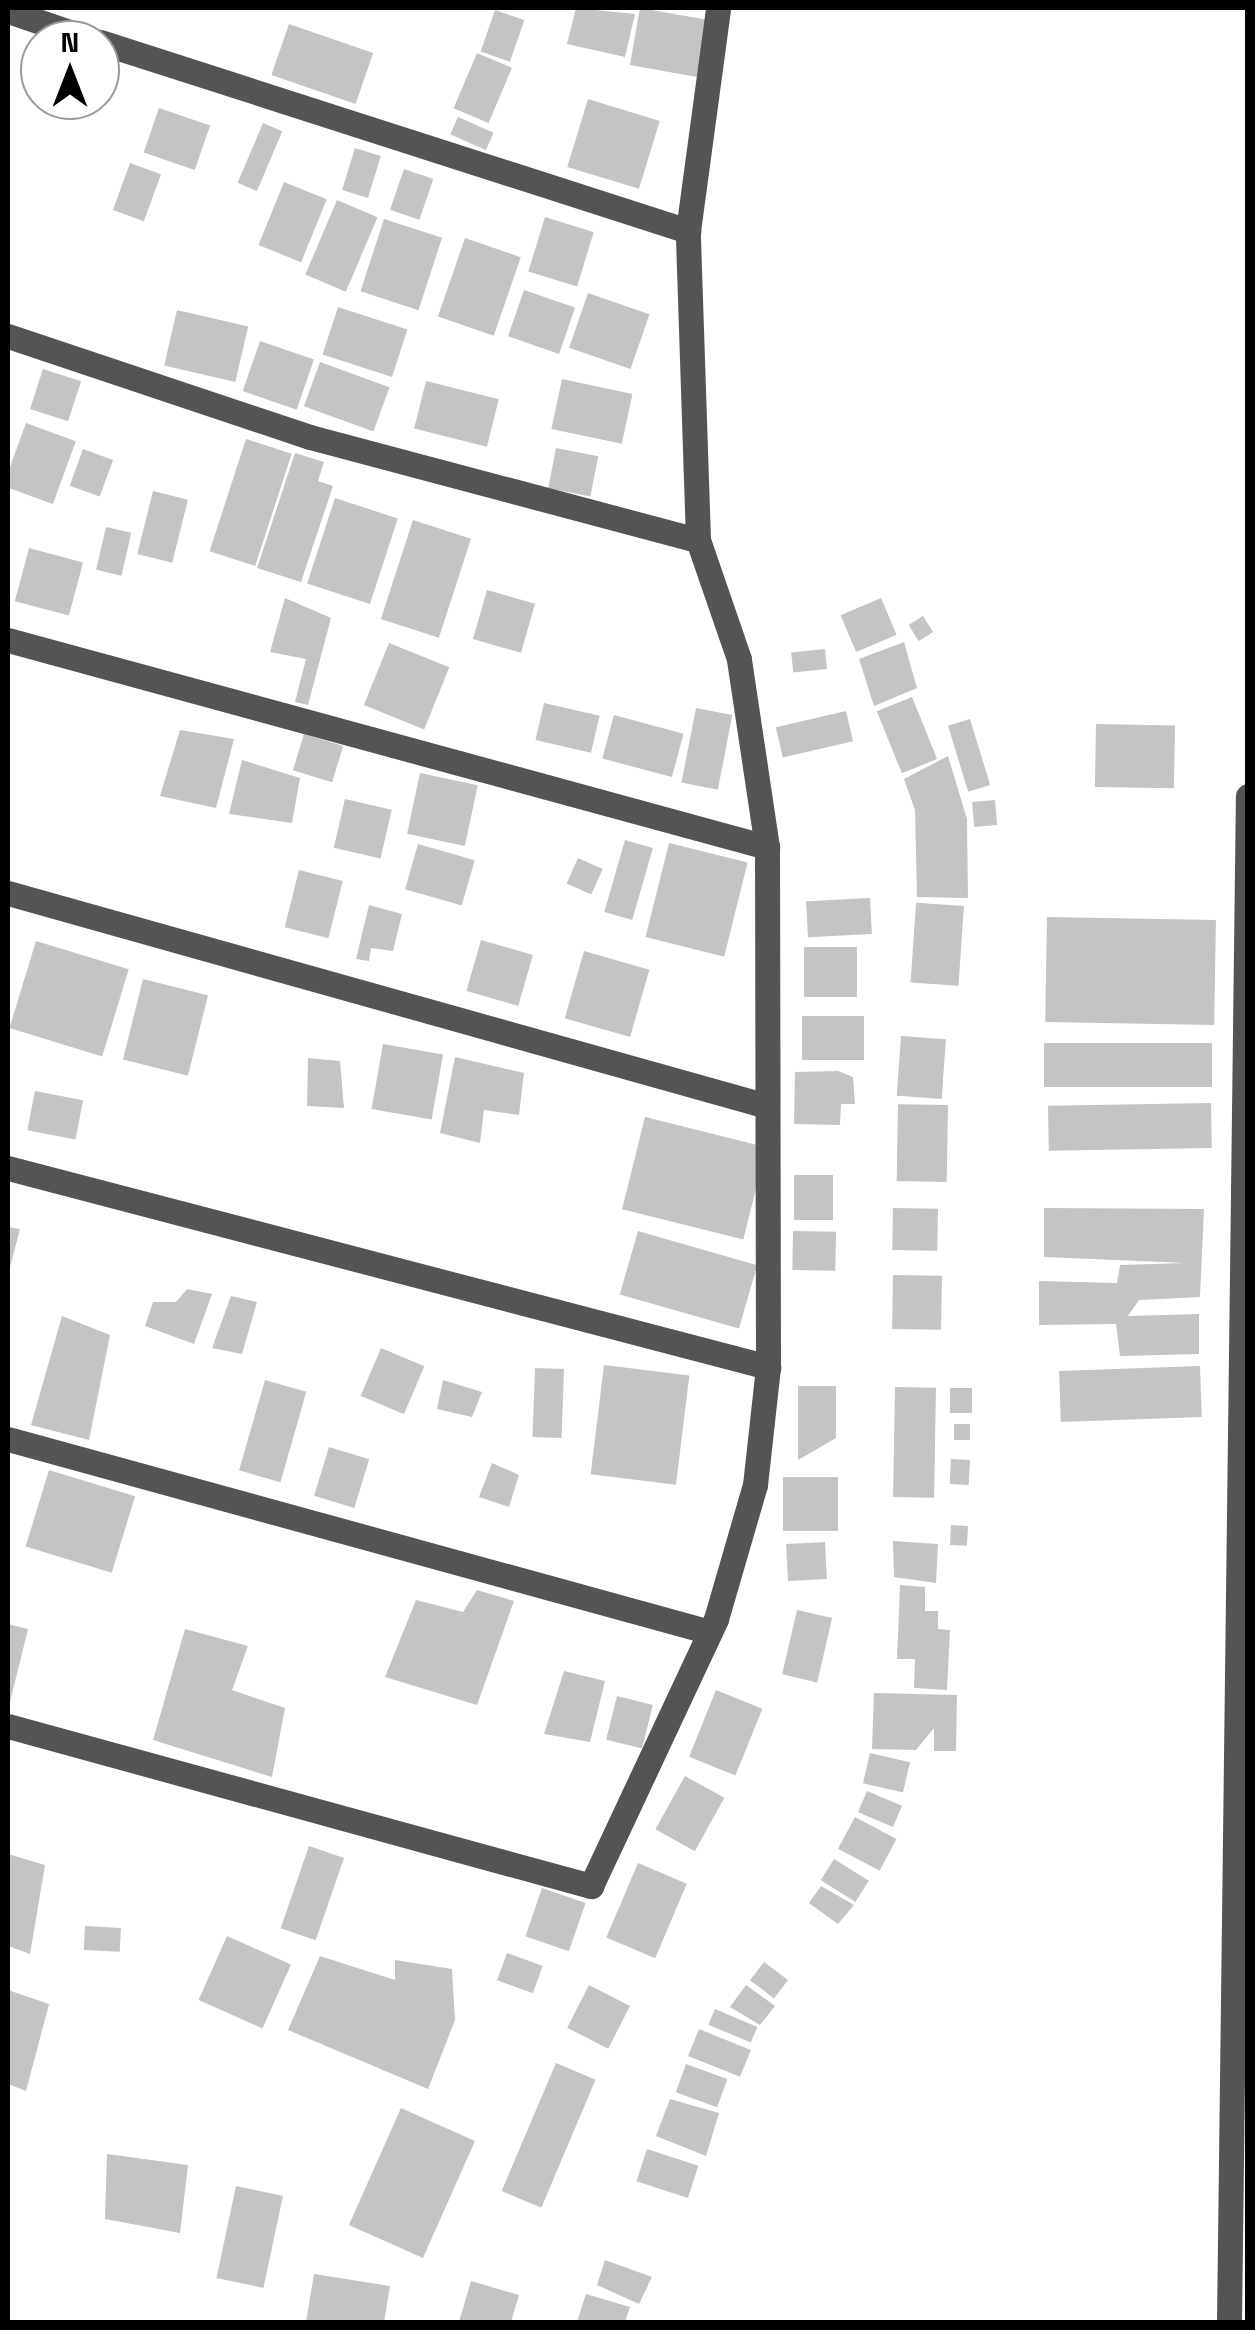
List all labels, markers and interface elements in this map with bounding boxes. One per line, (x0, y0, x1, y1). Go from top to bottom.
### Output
north arrow (20, 20, 120, 120)
text: N (61, 24, 79, 60)

